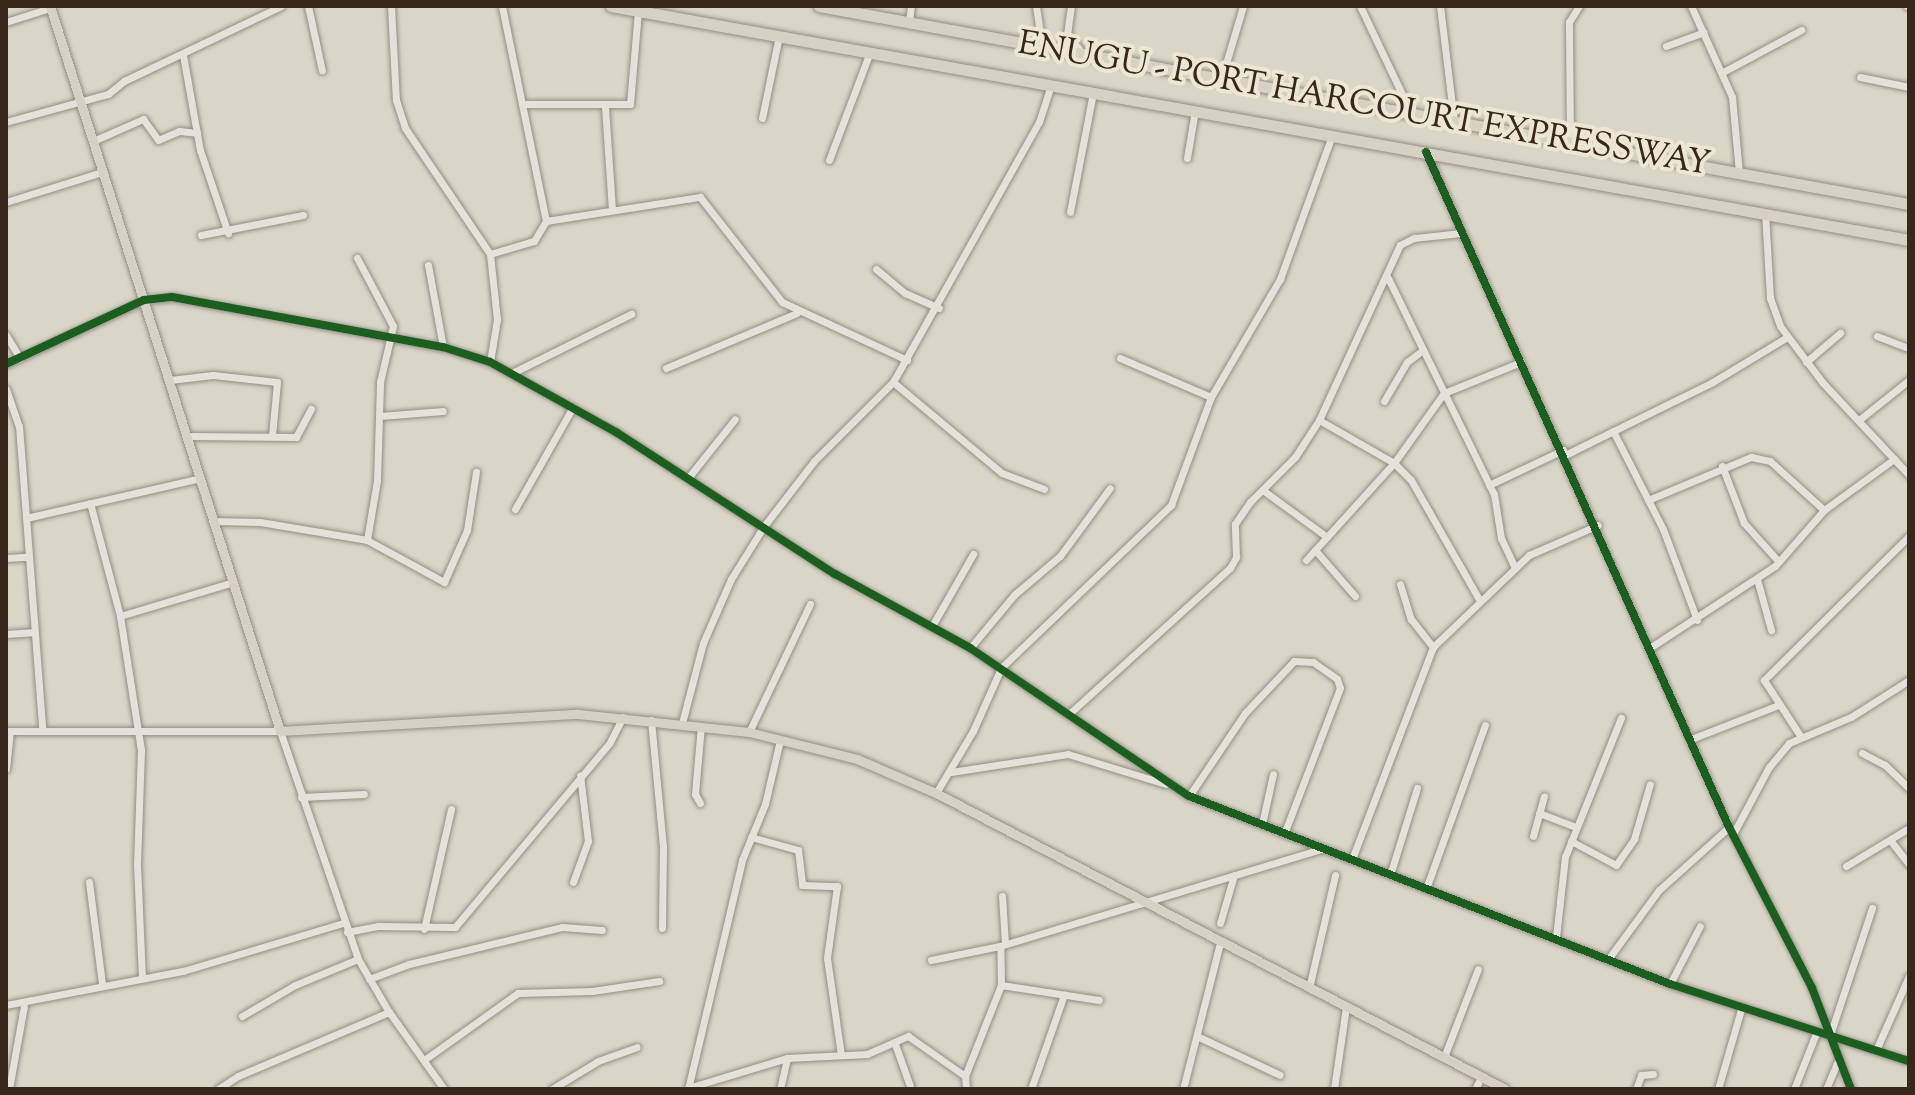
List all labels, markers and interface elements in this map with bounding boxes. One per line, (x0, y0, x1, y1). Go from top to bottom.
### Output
street label: ENUGU - PORT HARCOURT EXPRESSWAY (1015, 24, 1713, 186)

